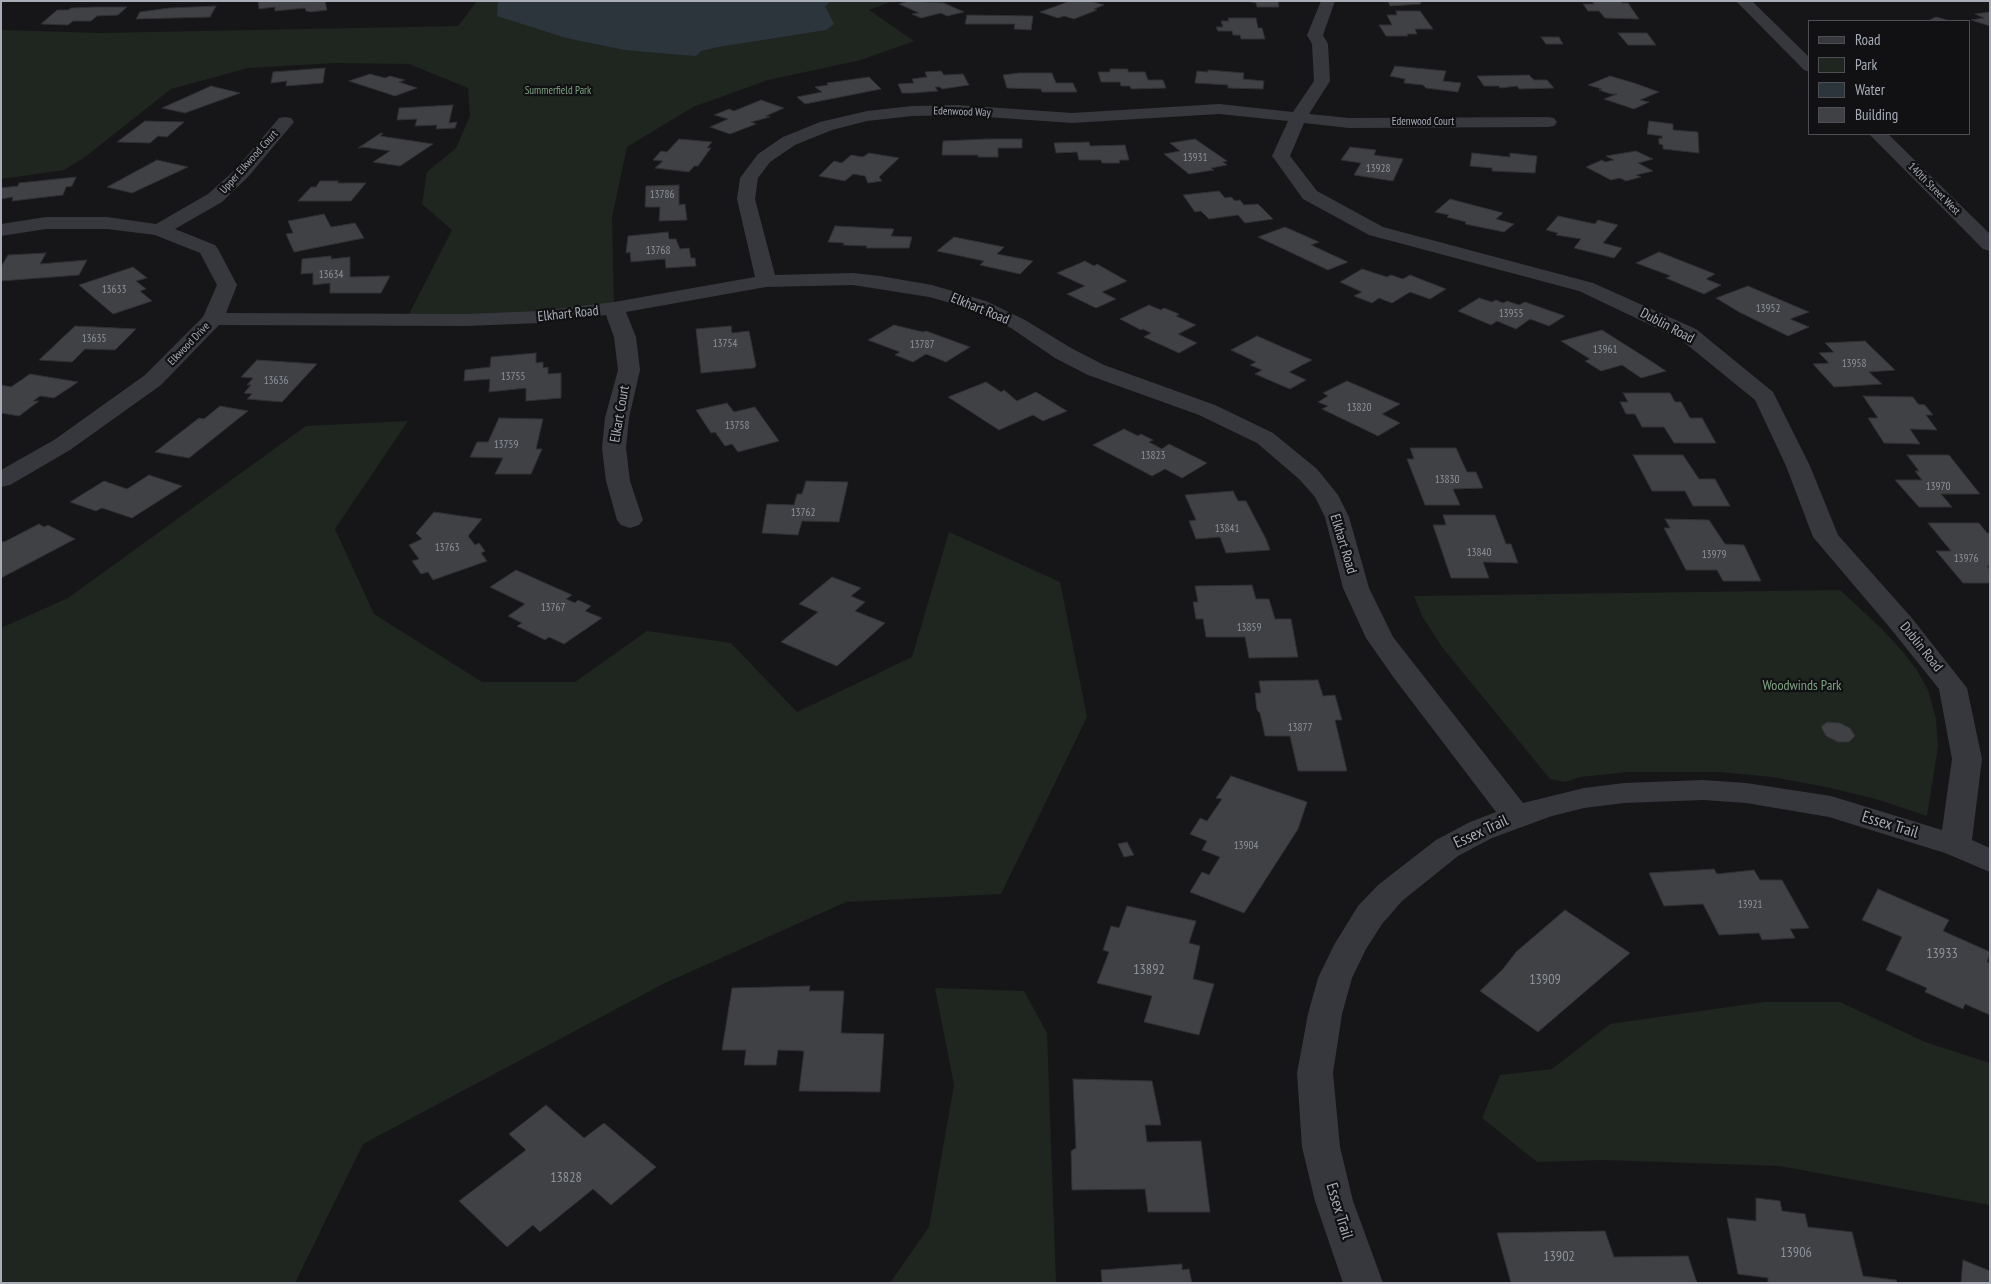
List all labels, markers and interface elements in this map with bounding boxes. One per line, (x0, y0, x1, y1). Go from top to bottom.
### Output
legend (1808, 20, 1971, 135)
text: Road (1855, 30, 1881, 49)
text: Park (1855, 55, 1877, 74)
text: Water (1855, 80, 1885, 99)
park label: Summerfield Park (525, 84, 591, 98)
street label: Edenwood Way (933, 104, 991, 120)
text: Building (1855, 105, 1898, 124)
street label: Edenwood Court (1392, 115, 1454, 129)
street label: Upper Elkwood Court (217, 128, 281, 196)
house number: 13931 (1183, 151, 1207, 165)
street label: 140th Street West (1905, 160, 1963, 218)
house number: 13928 (1366, 162, 1390, 176)
house number: 13786 (650, 188, 674, 202)
house number: 13768 (646, 244, 670, 258)
house number: 13634 (319, 268, 343, 282)
house number: 13633 (102, 283, 126, 297)
street label: Elkhart Road (948, 290, 1012, 328)
street label: Elkhart Road (537, 302, 599, 326)
house number: 13952 (1756, 302, 1780, 316)
street label: Dublin Road (1637, 305, 1697, 347)
house number: 13955 (1499, 307, 1523, 321)
street label: Elkwood Drive (165, 320, 213, 368)
house number: 13635 (82, 332, 106, 346)
house number: 13754 (713, 337, 737, 351)
house number: 13787 (910, 338, 934, 352)
house number: 13961 (1593, 343, 1617, 357)
house number: 13958 (1842, 357, 1866, 371)
house number: 13755 (501, 370, 525, 384)
house number: 13636 (264, 374, 288, 388)
street label: Elkart Court (607, 384, 633, 444)
house number: 13820 (1347, 401, 1371, 415)
house number: 13758 (725, 419, 749, 433)
house number: 13759 (494, 438, 518, 452)
house number: 13823 (1141, 449, 1165, 463)
house number: 13830 (1435, 473, 1459, 487)
house number: 13970 (1926, 480, 1950, 494)
house number: 13762 (791, 506, 815, 520)
street label: Elkhart Road (1326, 512, 1360, 576)
house number: 13841 (1215, 522, 1239, 536)
house number: 13763 (435, 541, 459, 555)
house number: 13840 (1467, 546, 1491, 560)
house number: 13979 (1702, 548, 1726, 562)
house number: 13976 (1954, 552, 1978, 566)
house number: 13767 (541, 601, 565, 615)
street label: Dublin Road (1896, 619, 1946, 675)
house number: 13859 (1237, 621, 1261, 635)
park label: Woodwinds Park (1762, 678, 1842, 694)
house number: 13877 (1288, 721, 1312, 735)
street label: Essex Trail (1860, 807, 1920, 843)
street label: Essex Trail (1451, 811, 1511, 853)
house number: 13904 (1234, 839, 1258, 853)
house number: 13921 (1738, 898, 1762, 912)
house number: 13933 (1926, 946, 1958, 962)
house number: 13892 (1133, 962, 1165, 978)
house number: 13909 (1529, 972, 1561, 988)
house number: 13828 (550, 1170, 582, 1186)
street label: Essex Trail (1321, 1181, 1357, 1241)
house number: 13906 (1780, 1245, 1812, 1261)
house number: 13902 (1543, 1249, 1575, 1265)

